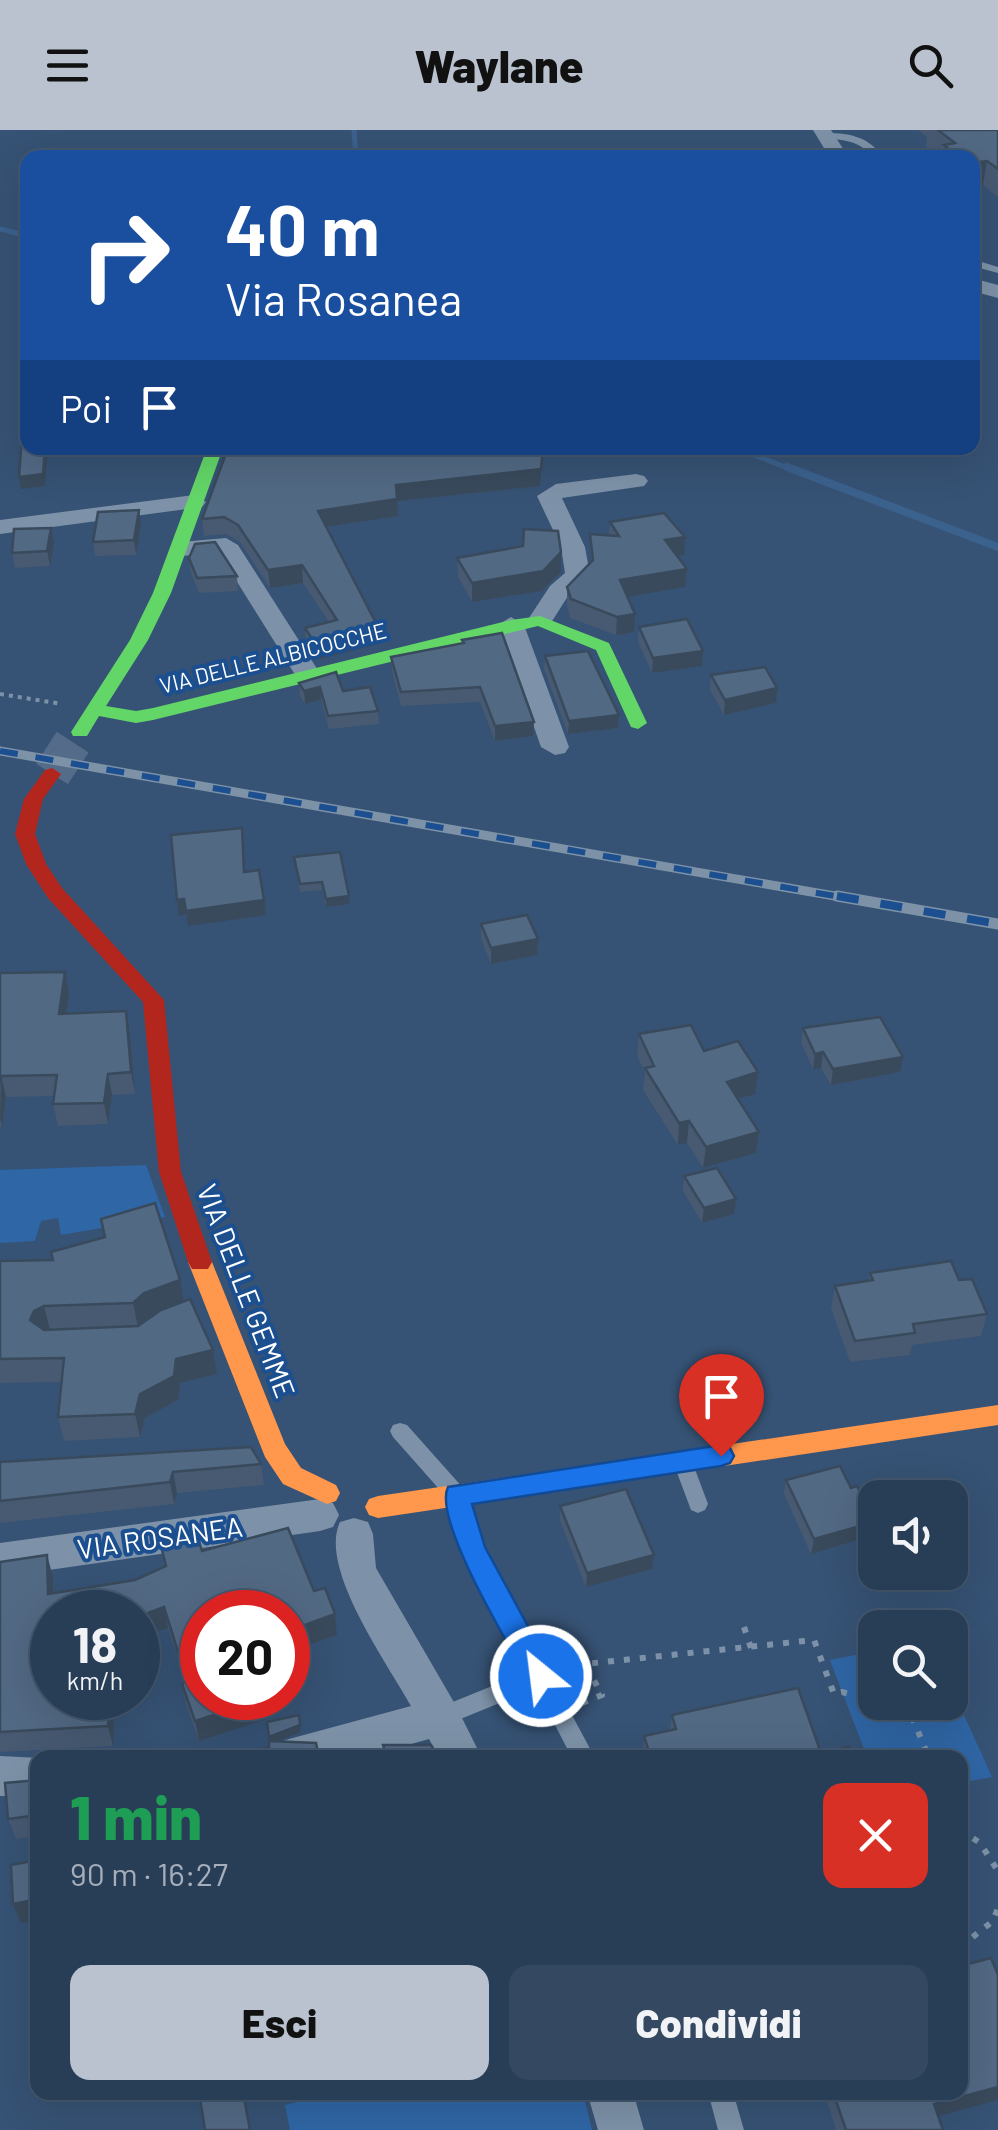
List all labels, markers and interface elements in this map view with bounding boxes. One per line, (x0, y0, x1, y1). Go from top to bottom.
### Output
icon: menu (40, 38, 95, 93)
text: Waylane (414, 38, 584, 92)
icon: search (903, 38, 958, 93)
text: 40 m (225, 186, 380, 270)
icon: right (60, 190, 190, 320)
text: Via Rosanea (225, 271, 462, 325)
icon: arrive (132, 380, 187, 435)
text: Poi (60, 385, 112, 431)
street label: VIA DELLE ALBICOCCHE (157, 616, 389, 698)
street label: VIA DELLE GEMME (191, 1179, 303, 1402)
pin (679, 1354, 764, 1457)
icon: arrive (694, 1369, 749, 1424)
map controls (858, 1480, 968, 1720)
button: sound (858, 1480, 968, 1590)
street label: VIA ROSANEA (75, 1509, 245, 1565)
speed limit sign: 20 (180, 1590, 310, 1720)
button: search (858, 1610, 968, 1720)
text: 18 (73, 1613, 117, 1673)
position arrow (489, 1624, 593, 1728)
text: km/h (67, 1665, 123, 1695)
text: 1 min (70, 1780, 202, 1852)
button: close (823, 1783, 928, 1888)
text: 90 m · 16:27 (70, 1854, 228, 1892)
button: Esci (70, 1965, 489, 2080)
button: Condividi (509, 1965, 928, 2080)

